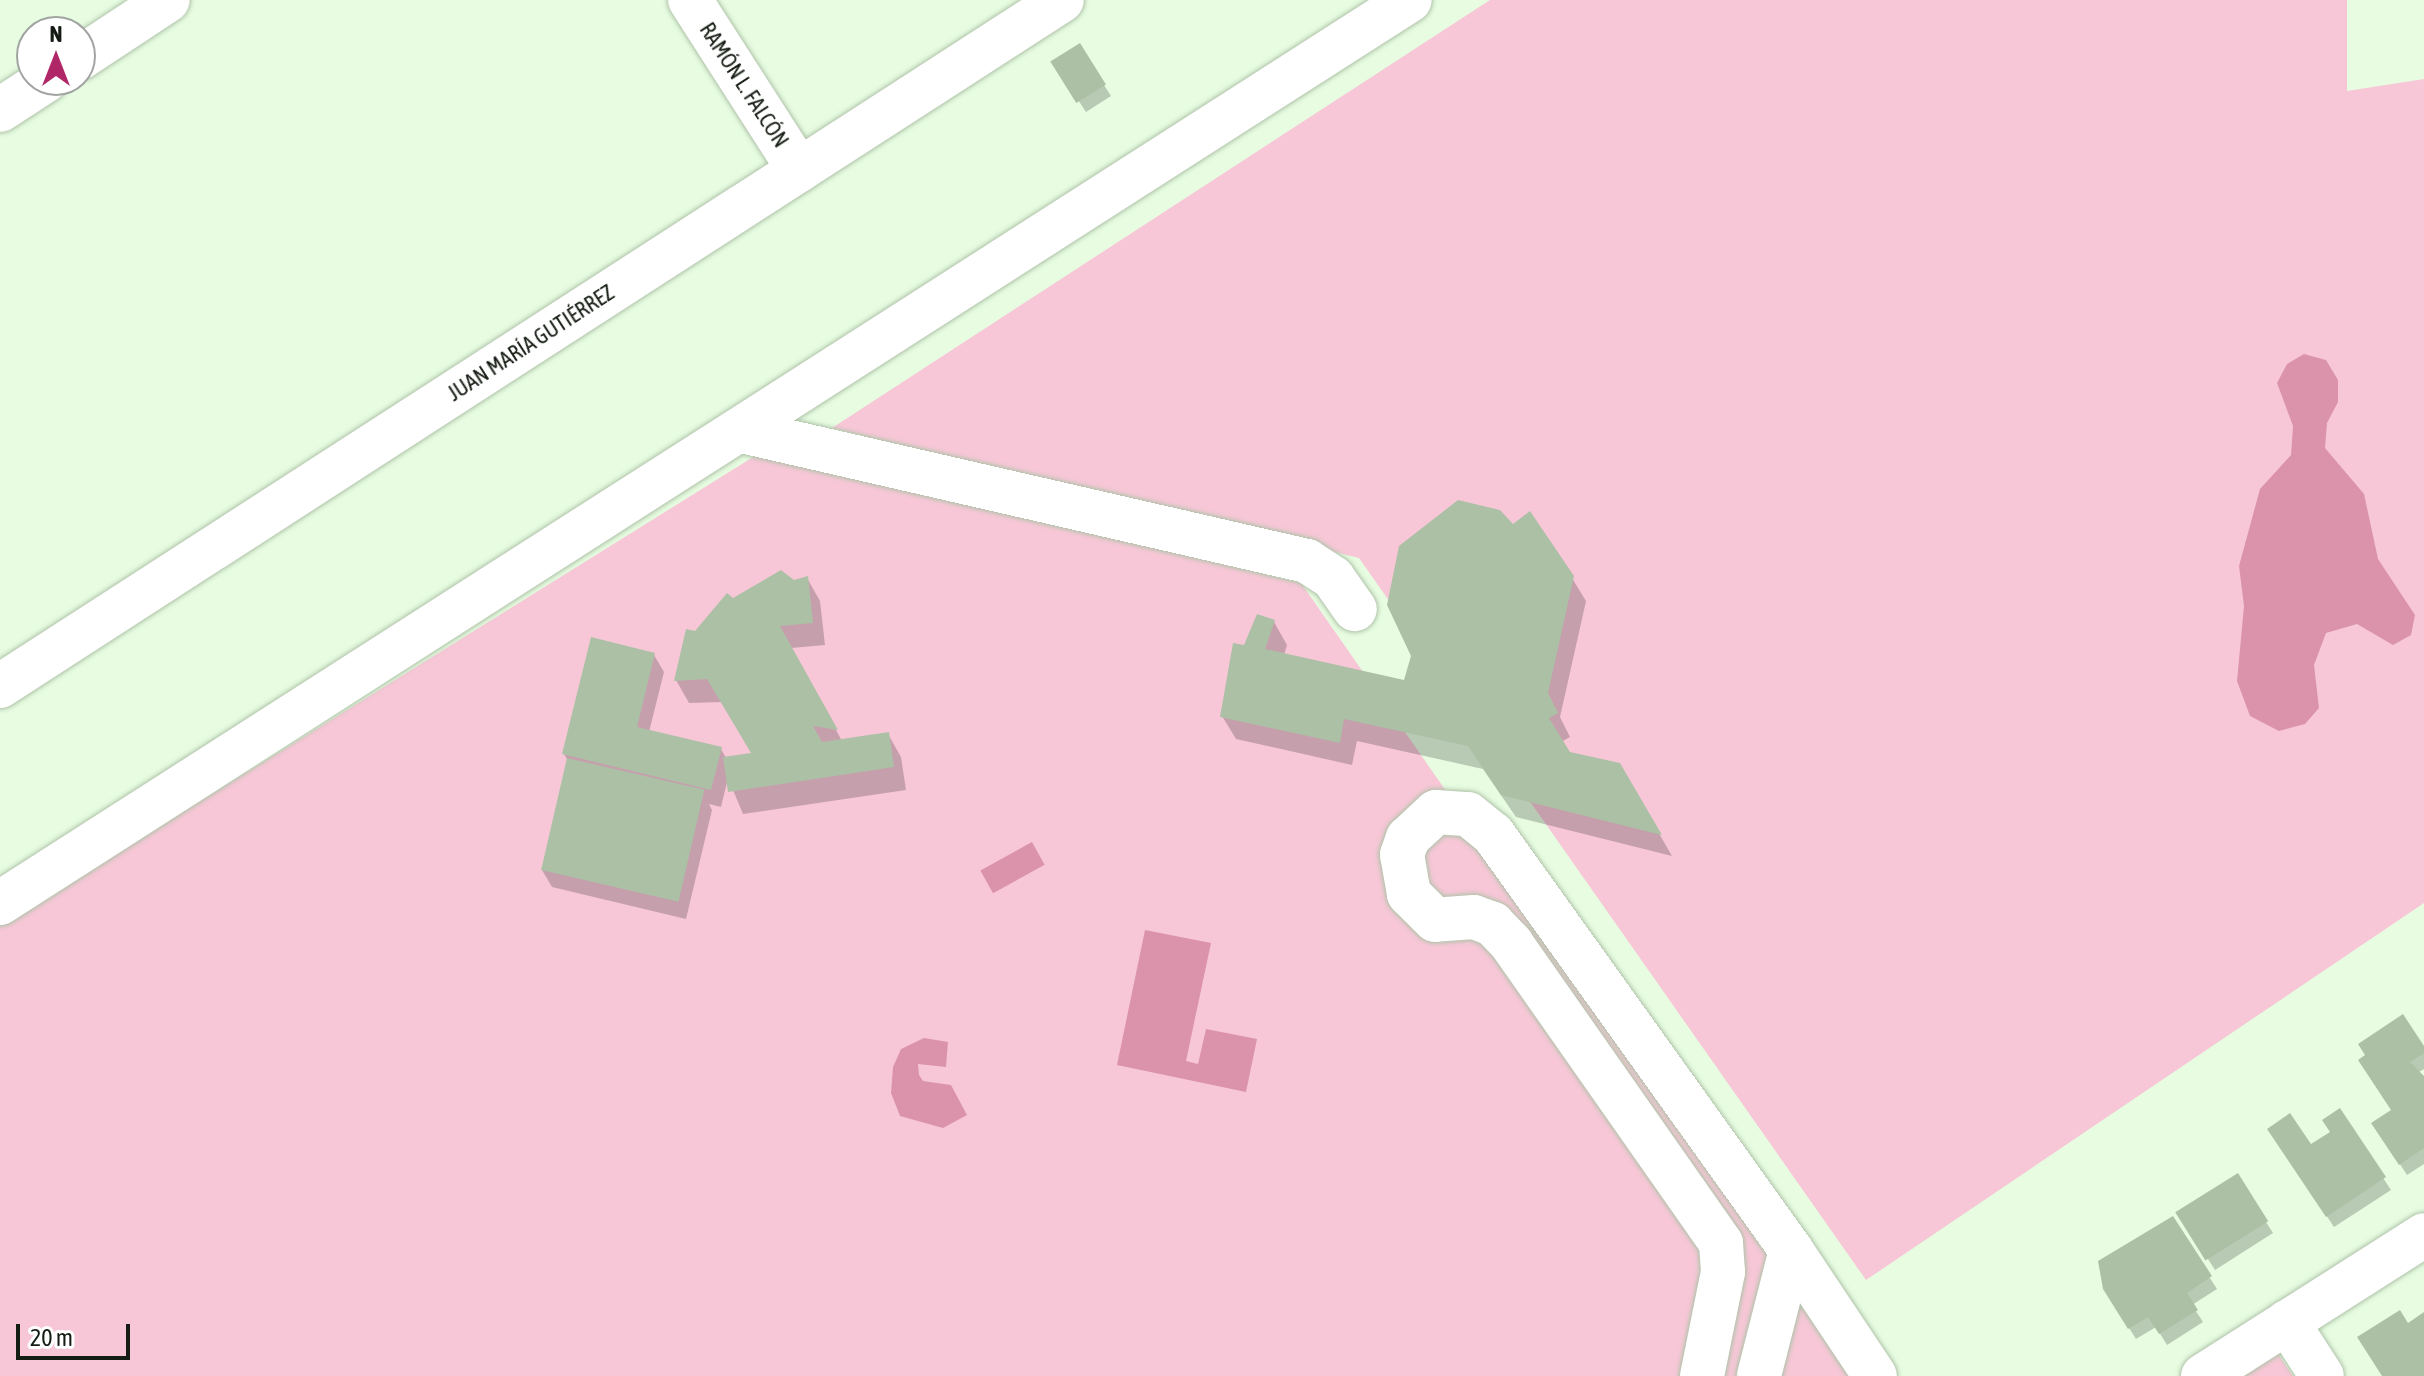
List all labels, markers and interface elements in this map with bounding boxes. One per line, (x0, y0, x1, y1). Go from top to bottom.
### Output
north arrow (16, 16, 96, 96)
street label: RAMÓN L. FALCÓN (694, 18, 794, 152)
text: N (50, 21, 62, 47)
street label: JUAN MARÍA GUTIÉRREZ (443, 279, 619, 407)
scale bar (20, 1308, 134, 1358)
text: 20 m (30, 1324, 73, 1351)

